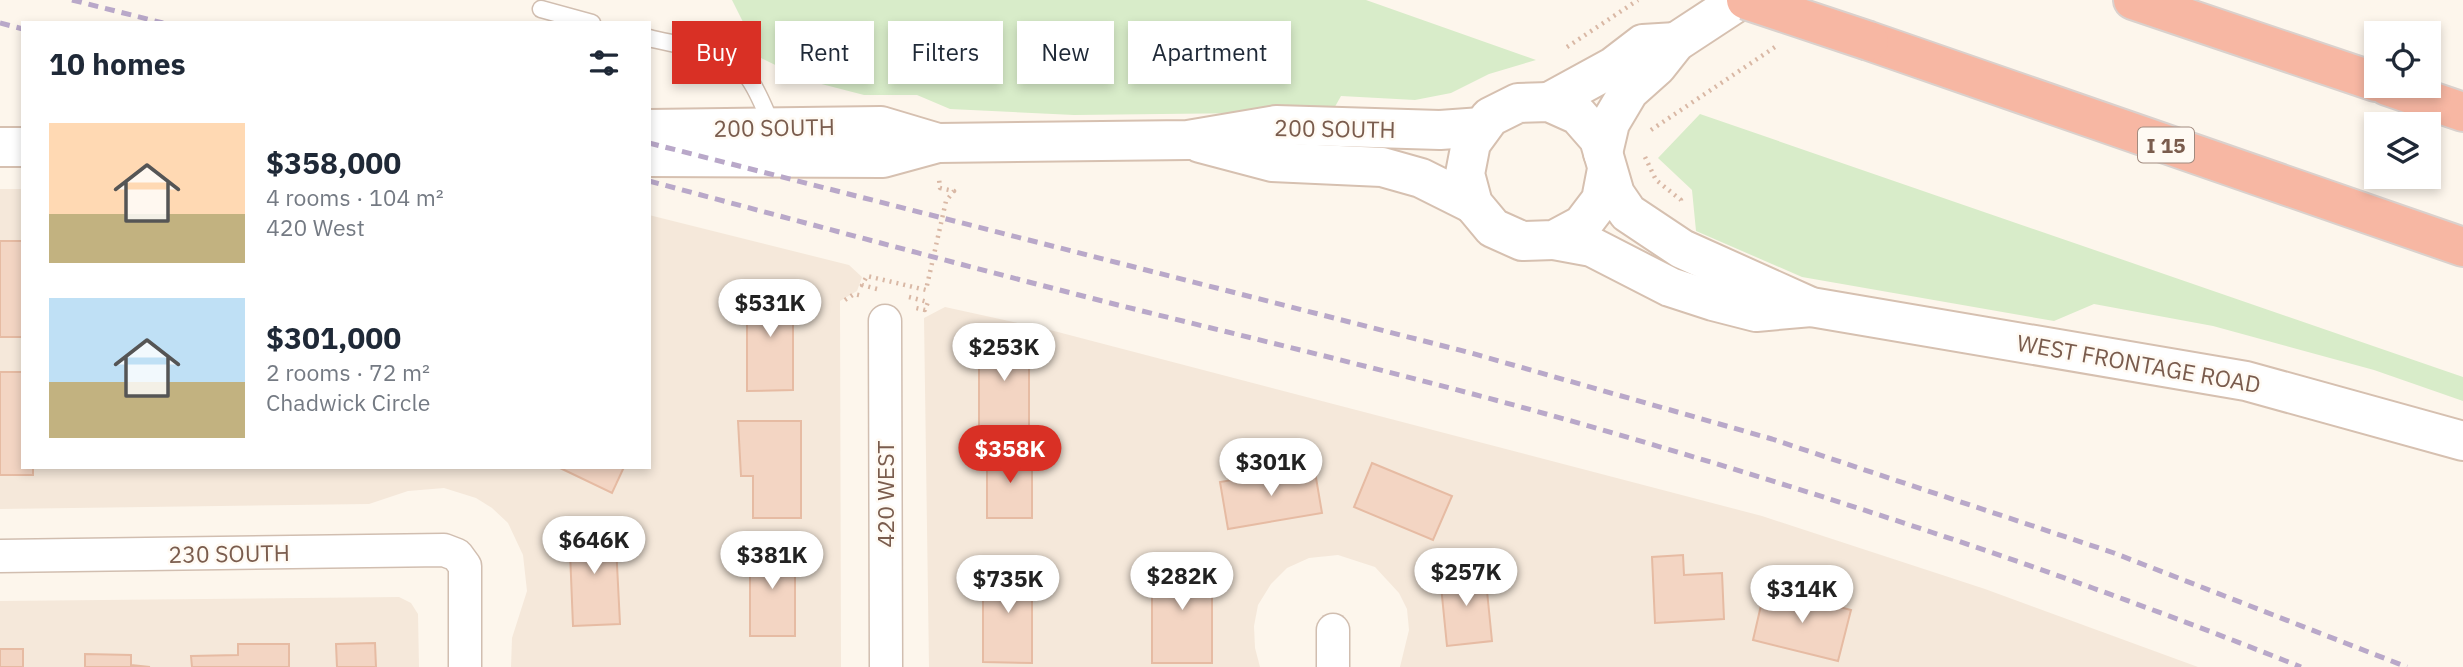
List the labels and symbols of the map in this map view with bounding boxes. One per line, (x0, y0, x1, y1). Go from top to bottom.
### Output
street label: 200 SOUTH (713, 111, 835, 143)
street label: 200 SOUTH (1274, 112, 1396, 144)
road number: I 15 (2138, 128, 2194, 162)
pin: $531K (721, 280, 819, 339)
pin: $253K (955, 324, 1053, 383)
street label: WEST FRONTAGE ROAD (2015, 327, 2263, 399)
pin: $358K (961, 426, 1059, 485)
pin: $301K (1222, 438, 1320, 498)
street label: 420 WEST (870, 441, 900, 547)
pin: $646K (545, 516, 643, 576)
pin: $381K (723, 532, 821, 591)
street label: 230 SOUTH (168, 537, 290, 569)
pin: $257K (1417, 548, 1515, 608)
pin: $282K (1133, 552, 1231, 612)
pin: $735K (959, 556, 1057, 615)
pin: $314K (1753, 566, 1851, 625)

